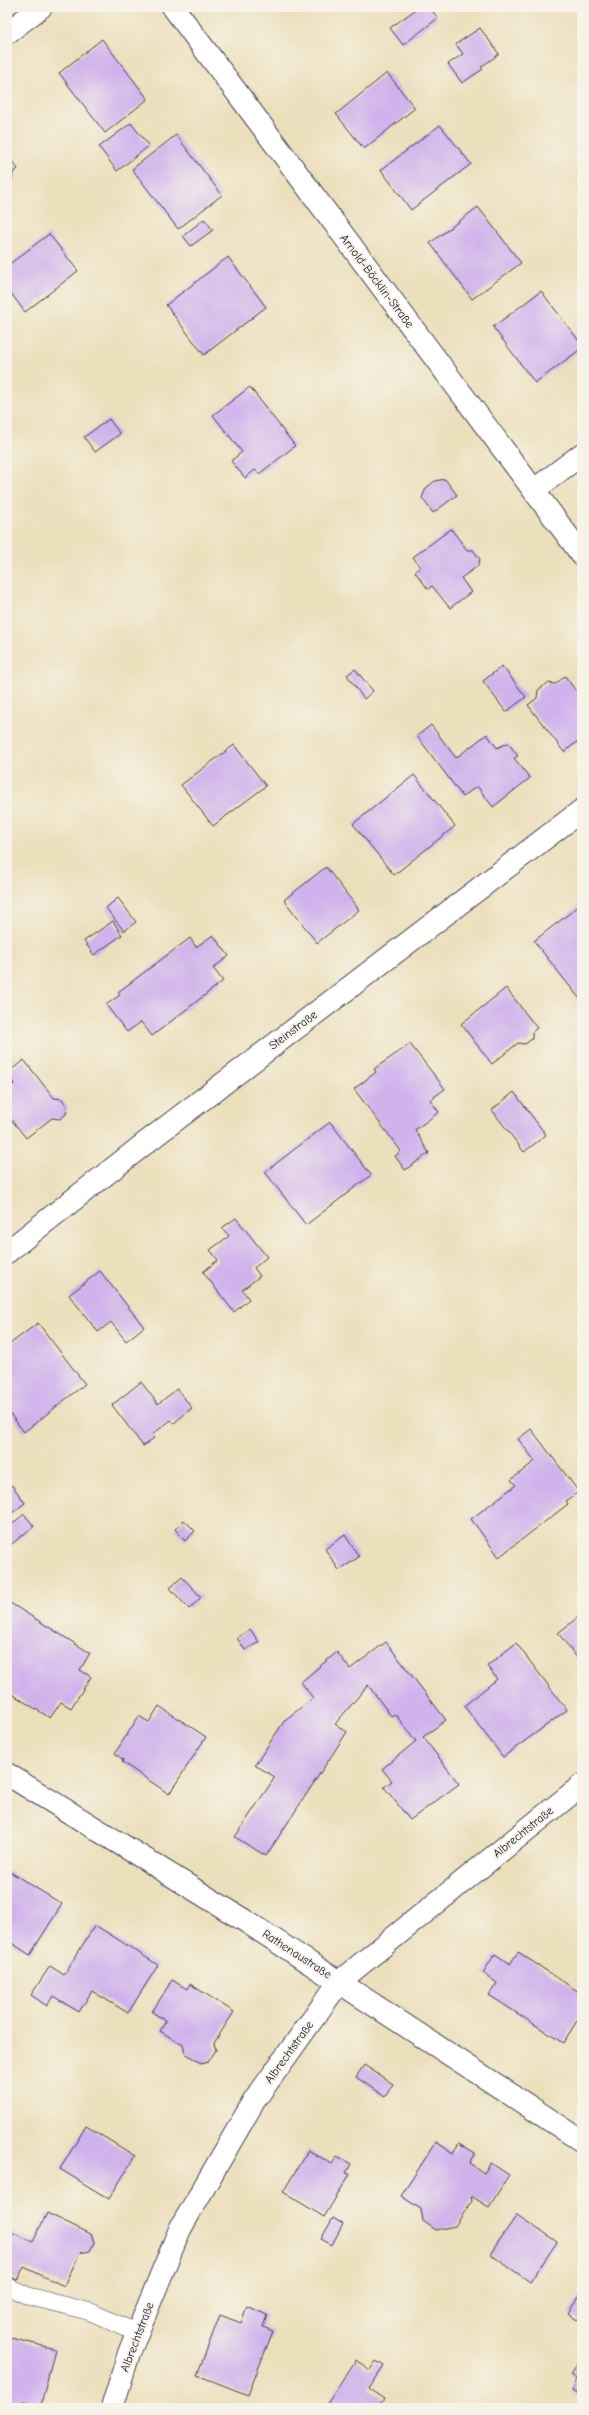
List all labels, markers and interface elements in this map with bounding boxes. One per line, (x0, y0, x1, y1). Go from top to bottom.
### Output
street label: Arnold-Böcklin-Straße (337, 231, 417, 331)
street label: Steinstraße (266, 1007, 320, 1053)
street label: Albrechtstraße (490, 1803, 556, 1861)
street label: Rathenaustraße (260, 1926, 334, 1982)
street label: Albrechtstraße (262, 2018, 316, 2086)
street label: Albrechtstraße (117, 2300, 157, 2374)

